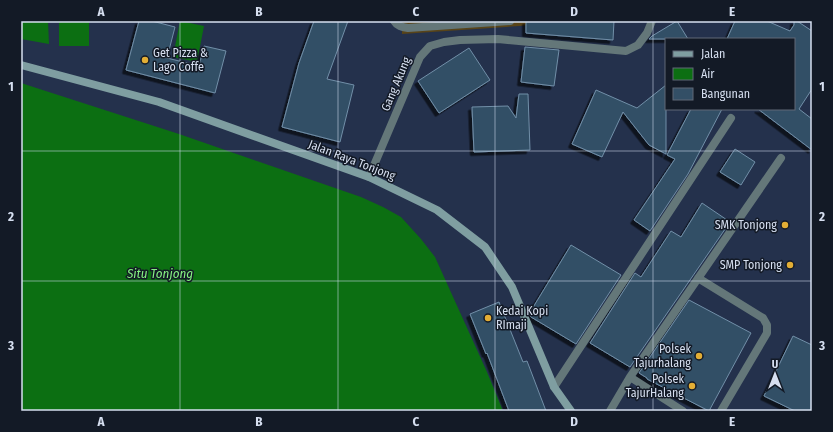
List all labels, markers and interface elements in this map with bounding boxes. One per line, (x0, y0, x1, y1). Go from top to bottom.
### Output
text: A (96, 4, 105, 19)
text: B (255, 4, 263, 19)
text: C (413, 4, 420, 19)
text: D (570, 4, 578, 19)
text: E (729, 4, 735, 19)
legend (665, 38, 795, 110)
place label: Get Pizza & Lago Coffe (153, 46, 208, 74)
text: Jalan (701, 47, 725, 61)
street label: Gang Akung (378, 54, 414, 113)
marker: Get Pizza & Lago Coffe (140, 55, 150, 65)
text: Air (701, 67, 715, 81)
text: 1 (8, 79, 14, 94)
text: 1 (819, 79, 825, 94)
text: Bangunan (701, 87, 750, 101)
street label: Jalan Raya Tonjong (307, 137, 398, 183)
text: 2 (7, 209, 14, 224)
text: 2 (818, 209, 825, 224)
place label: SMK Tonjong (715, 218, 777, 232)
marker: SMK Tonjong (780, 220, 790, 230)
place label: SMP Tonjong (720, 258, 782, 272)
marker: SMP Tonjong (785, 260, 795, 270)
water label: Situ Tonjong (126, 266, 193, 281)
place label: Kedai Kopi RImaji (496, 304, 548, 332)
marker: Kedai Kopi RImaji (483, 313, 493, 323)
text: 3 (7, 338, 14, 353)
text: 3 (818, 338, 825, 353)
place label: Polsek Tajurhalang (634, 342, 691, 370)
marker: Polsek Tajurhalang (694, 351, 704, 361)
north arrow (755, 354, 795, 394)
text: U (772, 358, 778, 371)
place label: Polsek TajurHalang (626, 372, 684, 400)
marker: Polsek TajurHalang (687, 381, 697, 391)
text: A (96, 414, 105, 429)
text: B (255, 414, 263, 429)
text: C (413, 414, 420, 429)
text: D (570, 414, 578, 429)
text: E (729, 414, 735, 429)

